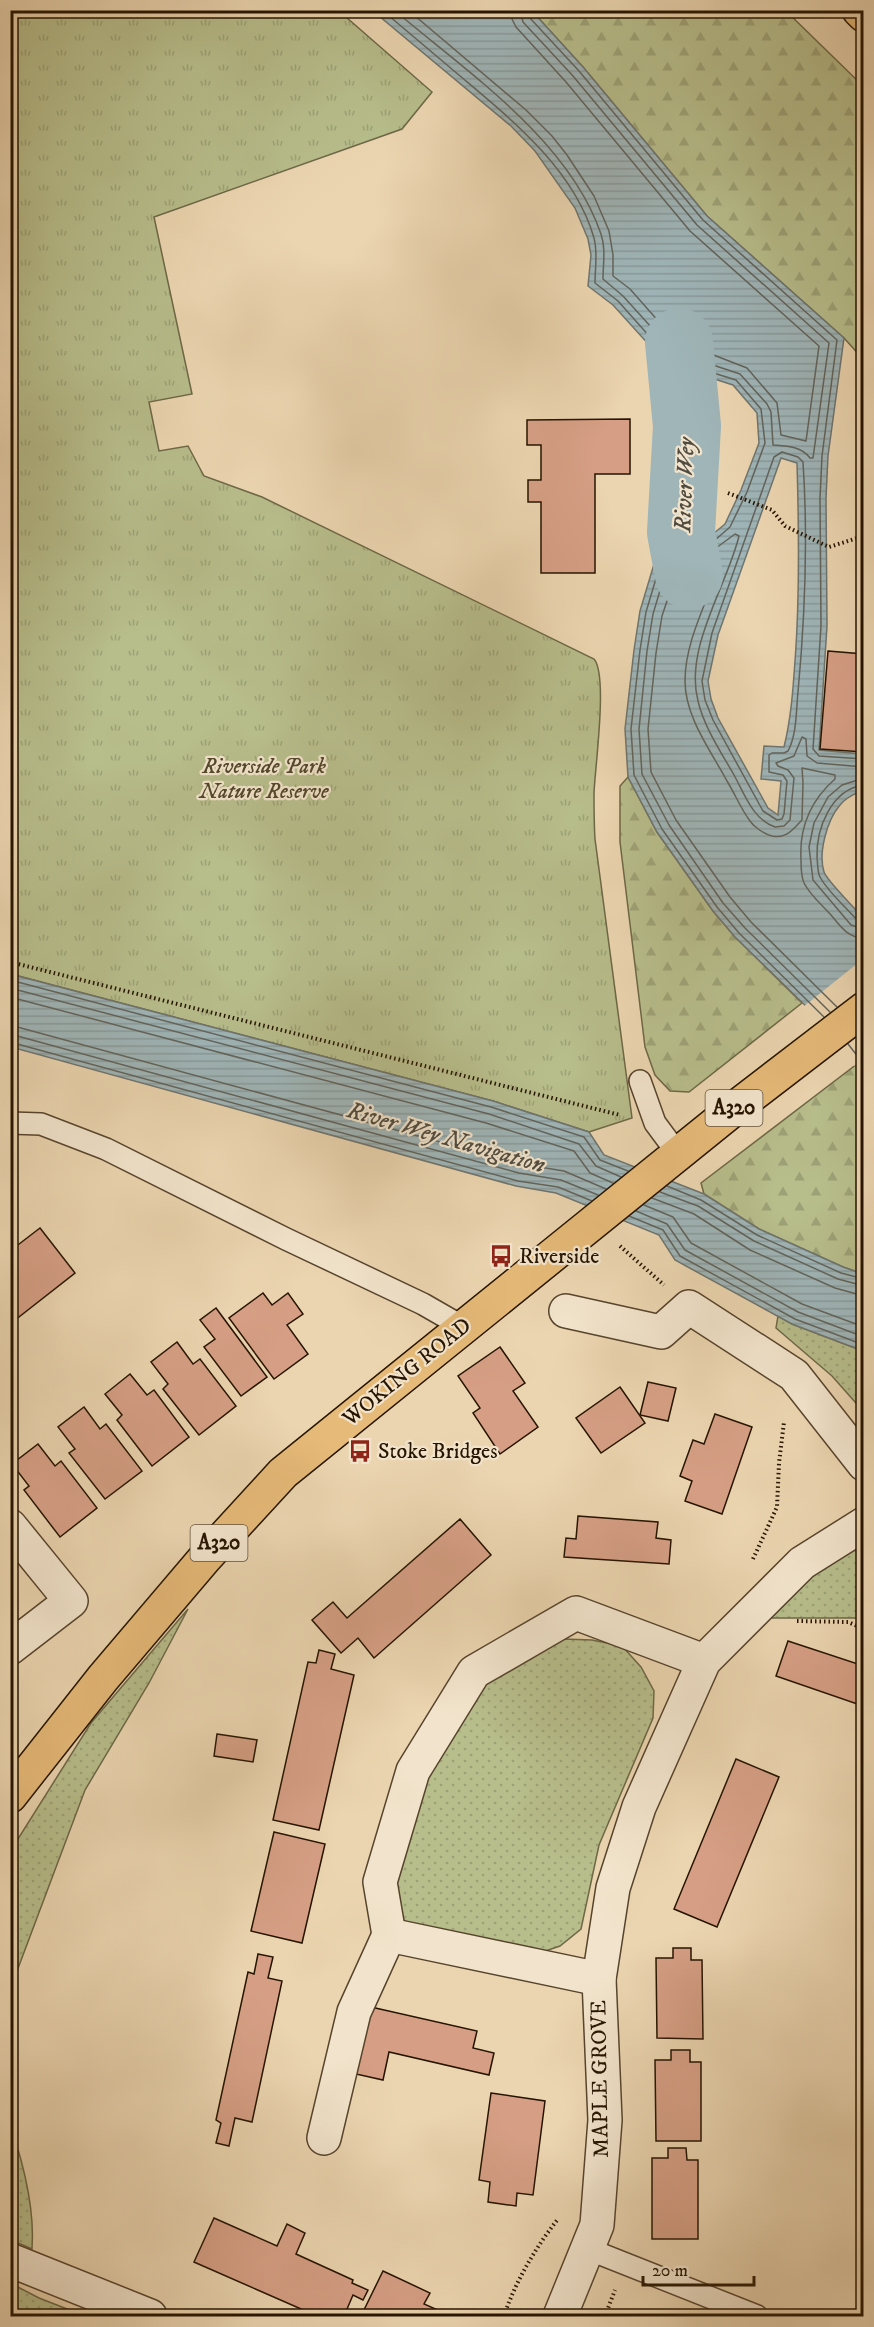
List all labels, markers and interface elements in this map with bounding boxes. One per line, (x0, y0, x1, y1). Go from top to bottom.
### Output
water label: River Wey (668, 435, 702, 534)
park label: Riverside Park Nature Reserve (197, 753, 329, 805)
road number: A320 (706, 1090, 762, 1126)
water label: River Wey Navigation (343, 1095, 548, 1181)
bus stop icon: Riverside (488, 1243, 514, 1269)
place label: Riverside (519, 1243, 599, 1270)
street label: WOKING ROAD (336, 1312, 477, 1433)
bus stop icon: Stoke Bridges (347, 1438, 373, 1464)
place label: Stoke Bridges (378, 1438, 498, 1465)
road number: A320 (190, 1525, 248, 1561)
street label: MAPLE GROVE (585, 2000, 615, 2158)
scale bar (643, 2249, 754, 2287)
text: 20 m (652, 2260, 688, 2282)

